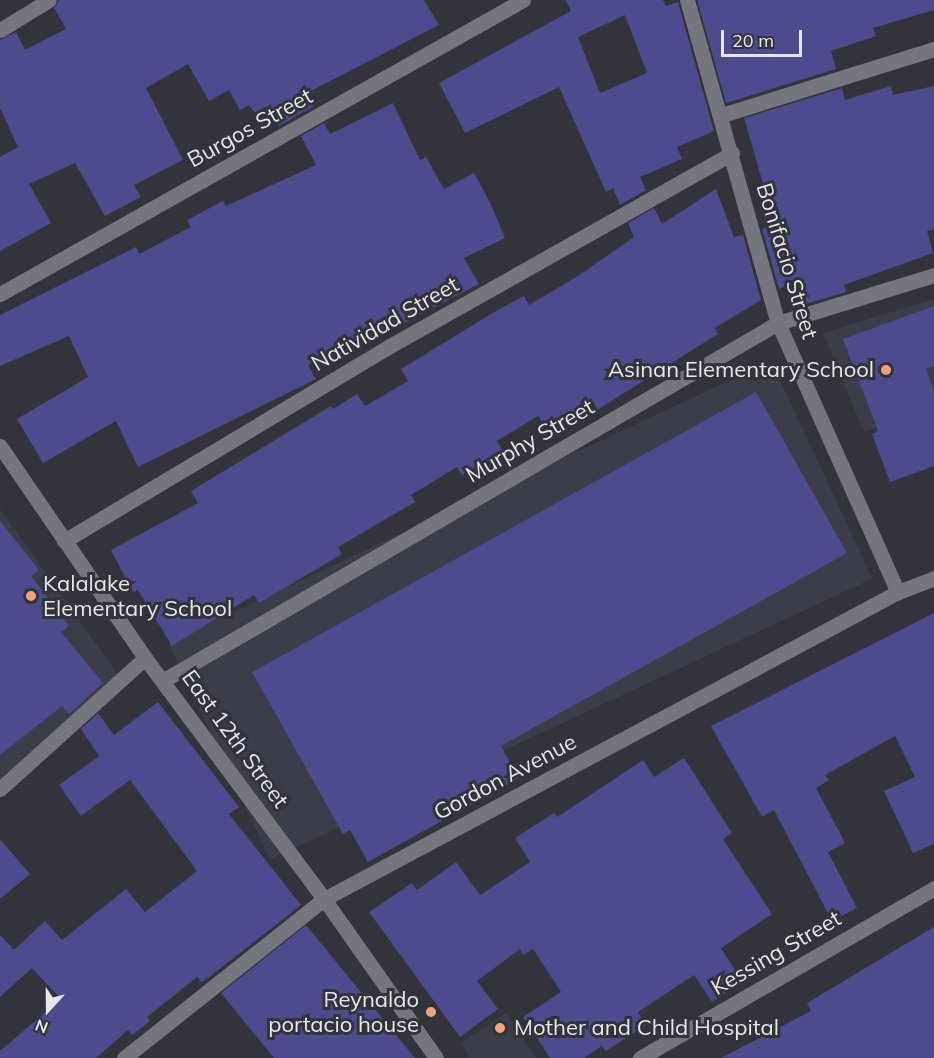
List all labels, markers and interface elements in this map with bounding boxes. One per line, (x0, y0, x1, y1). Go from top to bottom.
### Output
scale bar (724, 18, 805, 56)
text: 20 m (732, 29, 774, 52)
street label: Burgos Street (183, 83, 317, 173)
street label: Bonifacio Street (751, 180, 823, 342)
street label: Natividad Street (307, 271, 463, 377)
place label: Asinan Elementary School (608, 357, 874, 383)
marker: Asinan Elementary School (879, 363, 893, 377)
street label: Murphy Street (461, 394, 599, 488)
place label: Kalalake Elementary School (43, 570, 232, 622)
marker: Kalalake Elementary School (24, 589, 38, 603)
street label: East 12th Street (176, 665, 294, 813)
street label: Gordon Avenue (429, 728, 581, 826)
street label: Kessing Street (706, 905, 846, 1001)
north arrow (18, 980, 78, 1040)
place label: Reynaldo portacio house (268, 986, 419, 1038)
marker: Reynaldo portacio house (424, 1005, 438, 1019)
text: N (32, 1015, 51, 1038)
place label: Mother and Child Hospital (514, 1015, 779, 1041)
marker: Mother and Child Hospital (491, 1019, 509, 1037)

